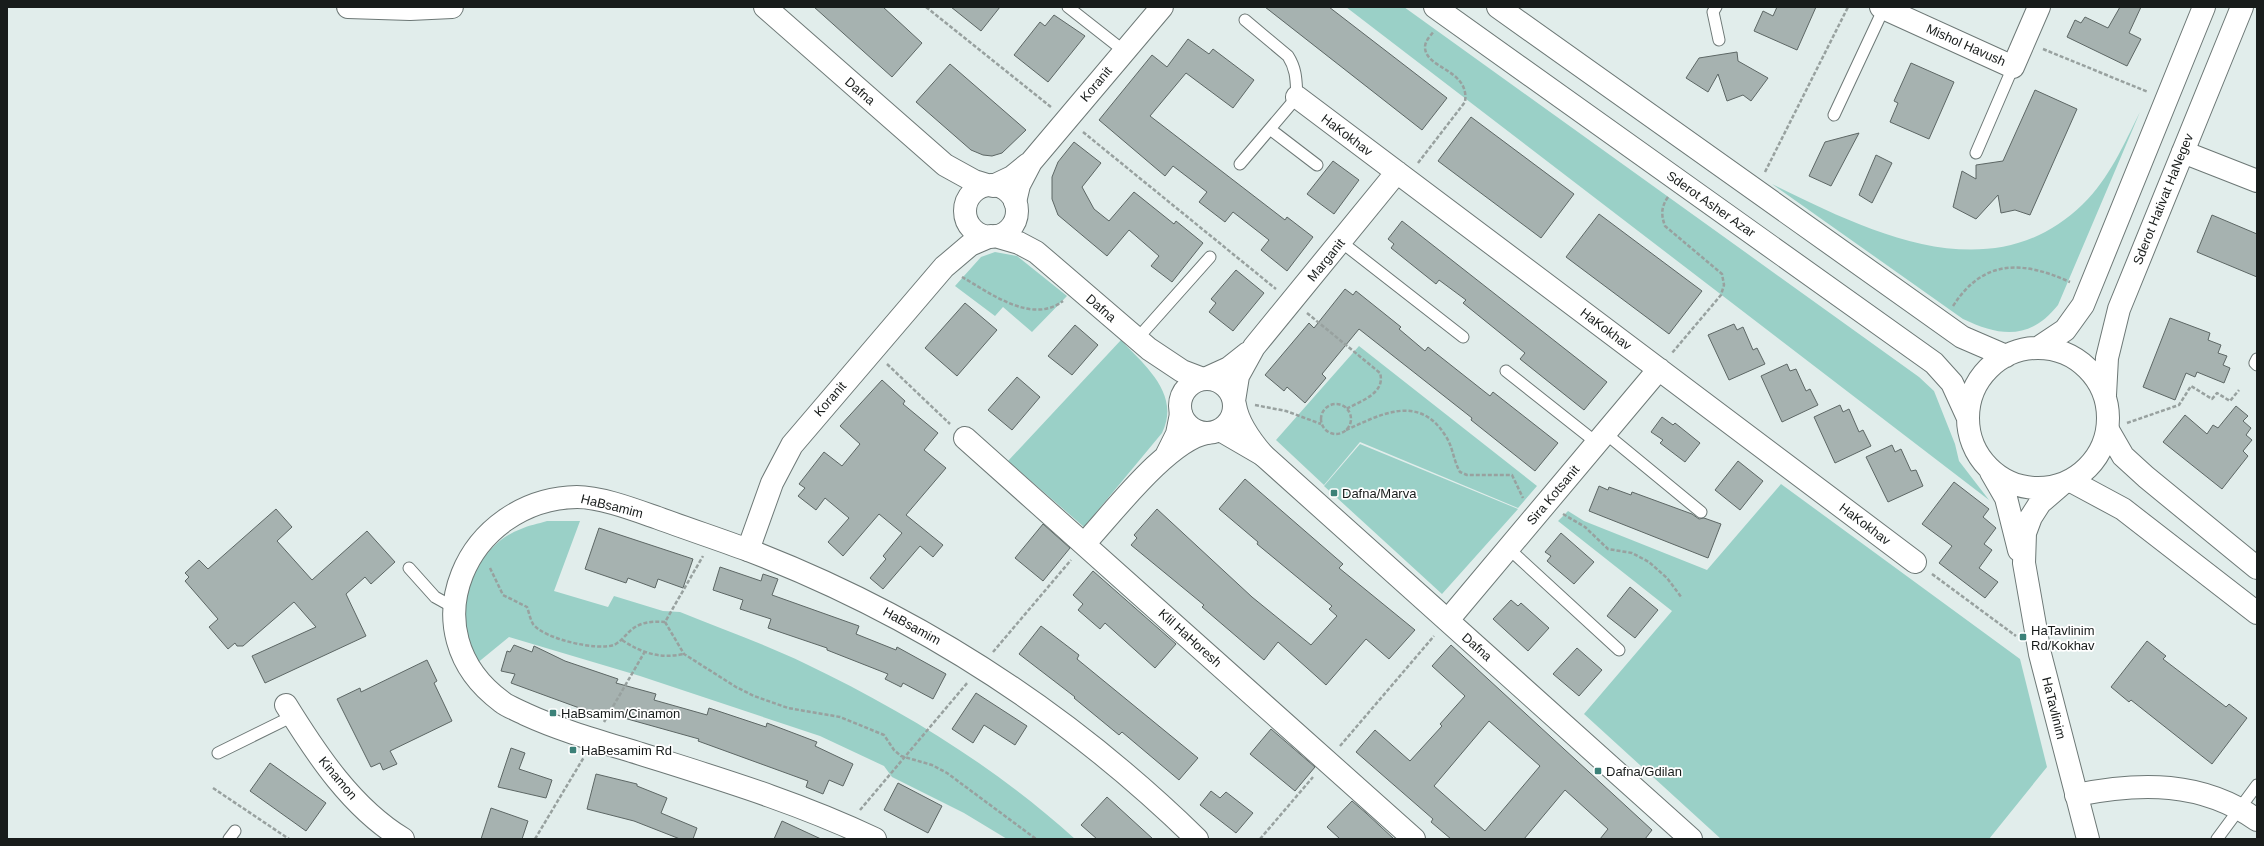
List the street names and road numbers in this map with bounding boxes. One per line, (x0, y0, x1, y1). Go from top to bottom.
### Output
street label: Mishol Havush (1924, 21, 2008, 69)
street label: Koranit (1077, 63, 1115, 105)
street label: Dafna (842, 74, 879, 109)
street label: HaKokhav (1319, 111, 1376, 159)
street label: Sderot Hativat HaNegev (2130, 131, 2196, 267)
street label: Sderot Asher Azar (1664, 168, 1759, 241)
street label: Marganit (1304, 235, 1348, 284)
street label: Dafna (1083, 291, 1120, 326)
street label: HaKokhav (1578, 305, 1635, 353)
street label: Koranit (811, 378, 849, 419)
street label: Sira Kotsanit (1524, 462, 1583, 528)
street label: HaBsamim (579, 491, 645, 521)
street label: HaKokhav (1837, 500, 1894, 548)
street label: HaBsamim (881, 604, 943, 648)
street label: Klil HaHoresh (1155, 606, 1225, 670)
street label: Dafna (1459, 630, 1495, 665)
street label: HaTavlinim (2039, 675, 2069, 741)
street label: Kinamon (316, 754, 360, 802)

